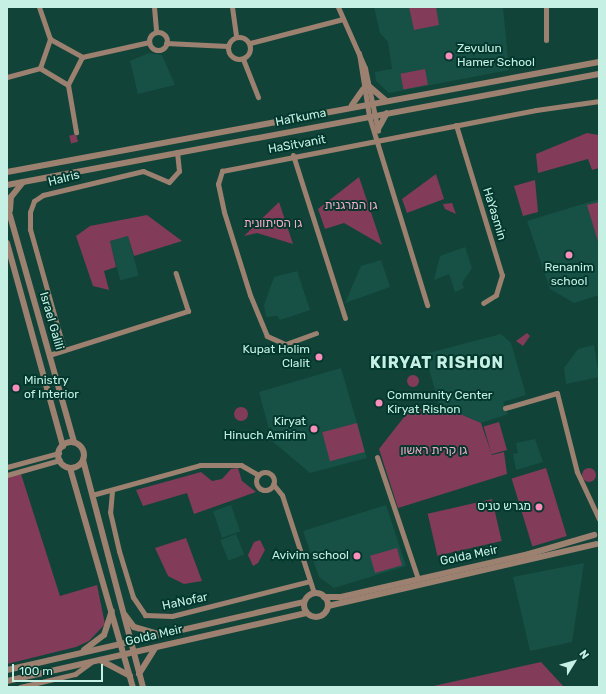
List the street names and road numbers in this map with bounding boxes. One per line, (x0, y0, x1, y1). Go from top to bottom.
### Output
street label: HaTkuma (274, 106, 328, 130)
street label: HaSitvanit (267, 133, 327, 157)
street label: HaIris (47, 168, 81, 190)
street label: HaYasmin (479, 186, 509, 242)
street label: Israel Galili (36, 290, 66, 352)
street label: Golda Meir (439, 543, 499, 569)
street label: HaNofar (161, 590, 209, 614)
street label: Golda Meir (124, 622, 184, 650)

